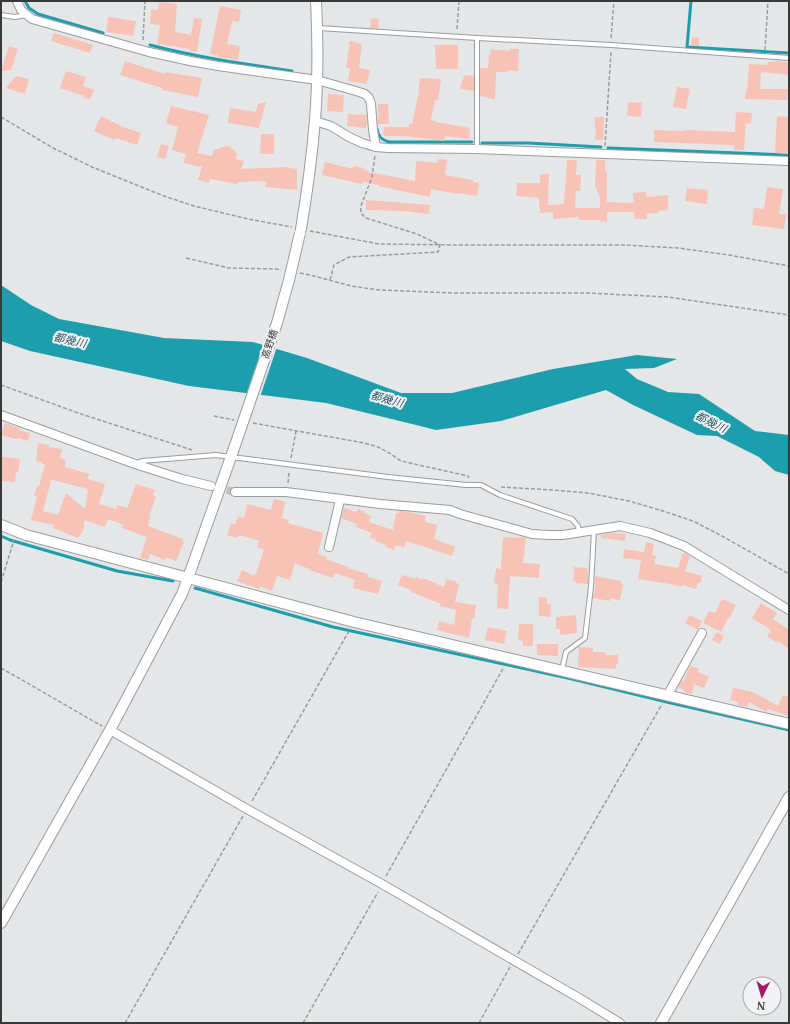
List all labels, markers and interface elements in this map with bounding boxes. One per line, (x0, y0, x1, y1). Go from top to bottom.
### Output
water label: 都幾川 (52, 328, 89, 351)
street label: 高野橋 (257, 328, 281, 360)
water label: 都幾川 (369, 387, 406, 411)
water label: 都幾川 (693, 408, 730, 436)
north arrow (742, 976, 782, 1016)
text: N (756, 999, 766, 1014)

